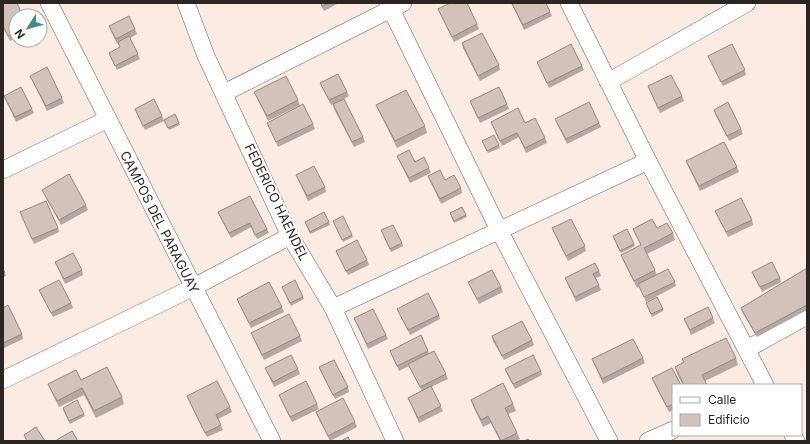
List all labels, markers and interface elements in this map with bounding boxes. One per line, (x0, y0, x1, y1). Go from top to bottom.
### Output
north arrow (8, 8, 48, 48)
text: N (12, 26, 28, 41)
street label: FEDERICO HAENDEL (242, 141, 312, 263)
street label: CAMPOS DEL PARAGUAY (117, 148, 203, 296)
legend (672, 384, 802, 436)
text: Calle (708, 392, 736, 407)
text: Edificio (708, 412, 750, 427)

